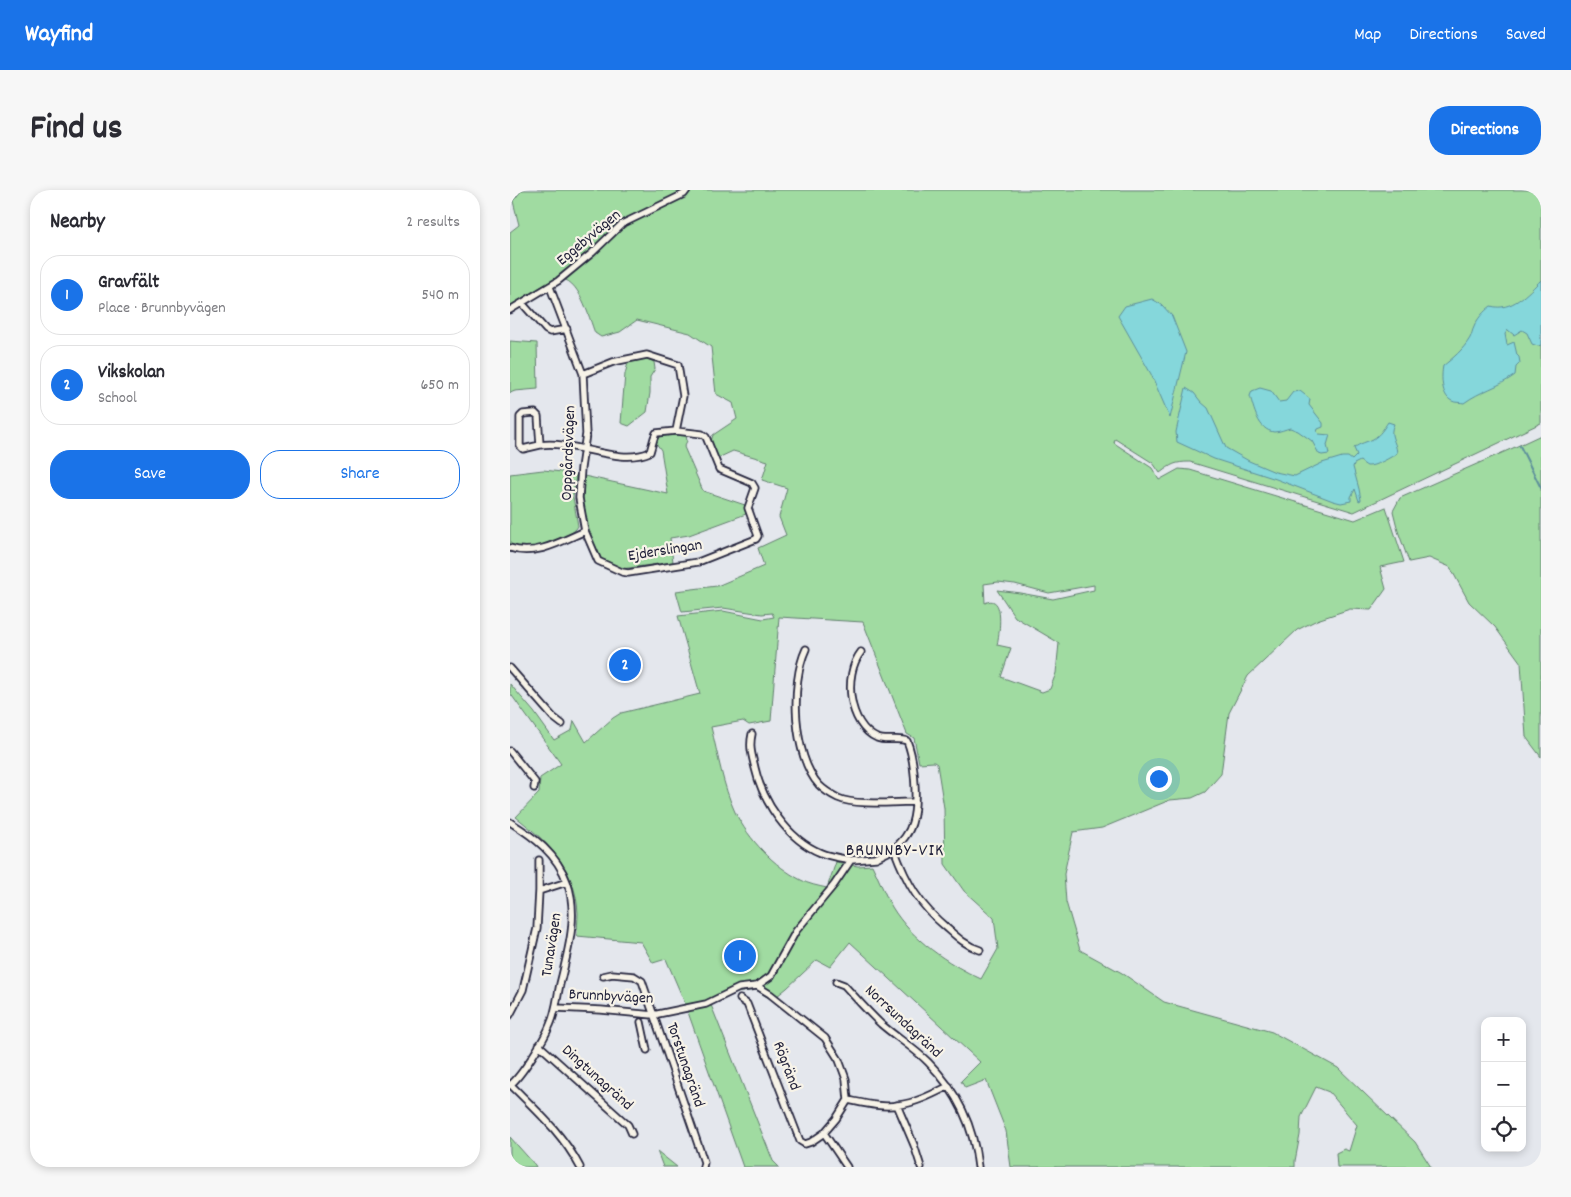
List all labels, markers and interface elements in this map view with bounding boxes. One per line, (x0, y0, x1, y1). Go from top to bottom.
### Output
text: Wayfind (25, 18, 93, 52)
text: Map (1354, 23, 1381, 48)
text: Directions (1409, 23, 1478, 48)
text: Saved (1506, 23, 1546, 48)
text: Find us (30, 105, 122, 155)
button: Directions (1429, 106, 1541, 155)
street label: Eggebyvägen (552, 204, 626, 272)
text: Nearby (50, 208, 105, 238)
text: 2 results (406, 211, 460, 234)
text: Gravfält (98, 270, 159, 297)
text: 1 (65, 284, 69, 307)
text: 540 m (422, 284, 459, 307)
text: Place · Brunnbyvägen (98, 297, 226, 320)
text: Vikskolan (98, 360, 165, 387)
text: 2 (64, 374, 71, 397)
text: 650 m (420, 374, 459, 397)
text: School (98, 387, 137, 410)
street label: Oppgårdsvägen (556, 405, 582, 501)
button: Save (50, 450, 250, 499)
button: Share (260, 450, 460, 499)
street label: Ejderslingan (626, 534, 704, 568)
pin: 2 (609, 646, 641, 684)
your location (1146, 766, 1172, 792)
district label: BRUNNBY-VIK (846, 839, 944, 864)
street label: Tunavägen (536, 911, 568, 979)
pin: 1 (724, 937, 756, 975)
street label: Norrsundagränd (859, 980, 947, 1064)
street label: Brunnbyvägen (568, 983, 654, 1011)
map controls (1481, 1017, 1526, 1152)
button: + (1481, 1017, 1526, 1062)
street label: Torstunagränd (660, 1020, 710, 1110)
street label: Rögränd (766, 1038, 806, 1094)
street label: Dingtunagränd (556, 1040, 638, 1116)
button: − (1481, 1062, 1526, 1107)
button: locate (1481, 1107, 1526, 1152)

